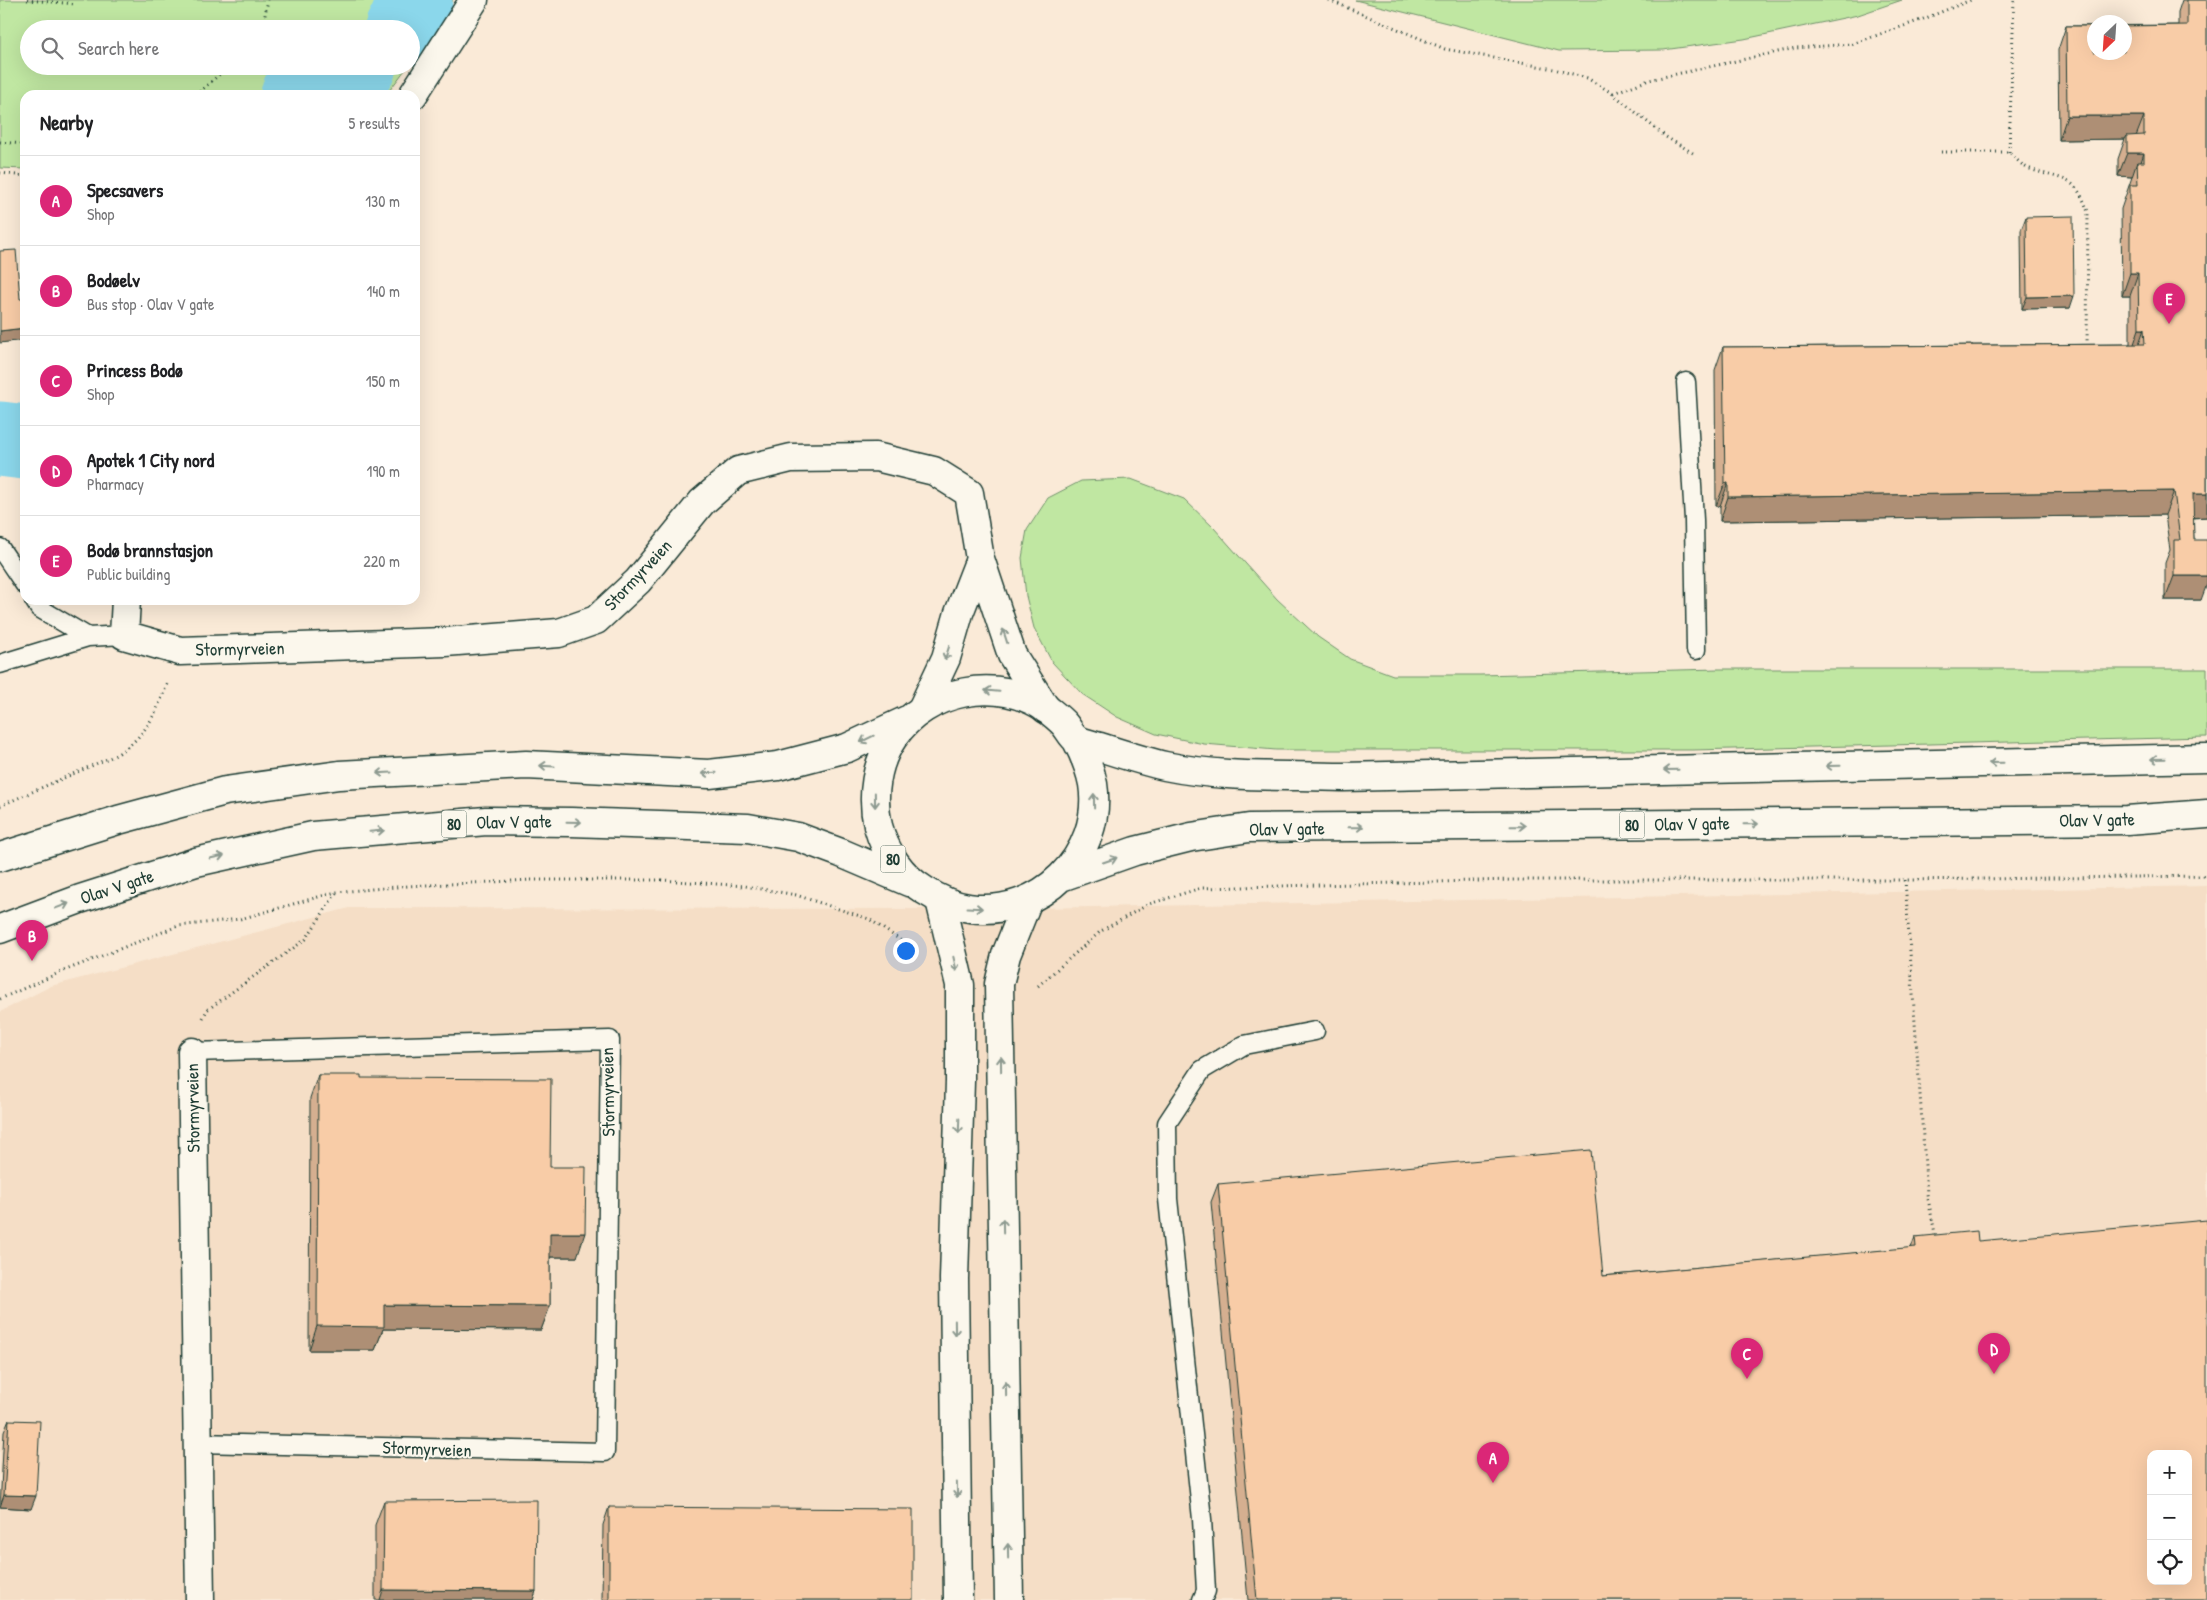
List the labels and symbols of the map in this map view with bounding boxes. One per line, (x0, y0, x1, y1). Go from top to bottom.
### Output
north arrow (2087, 15, 2132, 60)
pin: E (2153, 283, 2185, 324)
street label: Stormyrveien (598, 534, 677, 616)
one-way arrow (1000, 629, 1009, 644)
street label: Stormyrveien (195, 635, 285, 662)
one-way arrow (941, 645, 951, 661)
one-way arrow (984, 686, 1000, 695)
one-way arrow (860, 735, 875, 744)
one-way arrow (2151, 754, 2167, 764)
one-way arrow (1988, 758, 2004, 767)
one-way arrow (1826, 761, 1842, 771)
one-way arrow (539, 762, 555, 771)
one-way arrow (1663, 765, 1679, 774)
one-way arrow (377, 768, 393, 777)
one-way arrow (701, 769, 717, 778)
one-way arrow (870, 791, 880, 807)
one-way arrow (1089, 793, 1098, 809)
street label: Olav V gate (2059, 806, 2135, 833)
street label: Olav V gate (476, 808, 552, 835)
street label: Olav V gate (1654, 810, 1730, 837)
road number: 80 (442, 811, 466, 838)
road number: 80 (1620, 812, 1644, 838)
street label: Olav V gate (1249, 815, 1325, 842)
one-way arrow (566, 817, 582, 827)
one-way arrow (1742, 819, 1759, 829)
one-way arrow (1510, 821, 1526, 831)
one-way arrow (1348, 823, 1364, 832)
one-way arrow (369, 826, 385, 835)
road number: 80 (880, 846, 906, 872)
one-way arrow (209, 852, 225, 861)
one-way arrow (1101, 855, 1117, 864)
street label: Olav V gate (77, 863, 157, 910)
one-way arrow (54, 900, 69, 910)
one-way arrow (967, 903, 983, 912)
pin: B (16, 920, 48, 961)
your location (893, 938, 919, 964)
one-way arrow (951, 956, 960, 972)
street label: Stormyrveien (594, 1047, 621, 1137)
one-way arrow (996, 1056, 1005, 1072)
street label: Stormyrveien (179, 1063, 206, 1153)
one-way arrow (954, 1118, 963, 1134)
one-way arrow (998, 1219, 1008, 1235)
one-way arrow (950, 1320, 959, 1336)
pin: D (1978, 1333, 2010, 1374)
pin: C (1731, 1338, 1763, 1379)
one-way arrow (1001, 1381, 1011, 1398)
street label: Stormyrveien (382, 1434, 472, 1463)
pin: A (1477, 1442, 1509, 1483)
one-way arrow (952, 1482, 961, 1498)
one-way arrow (1003, 1544, 1013, 1560)

